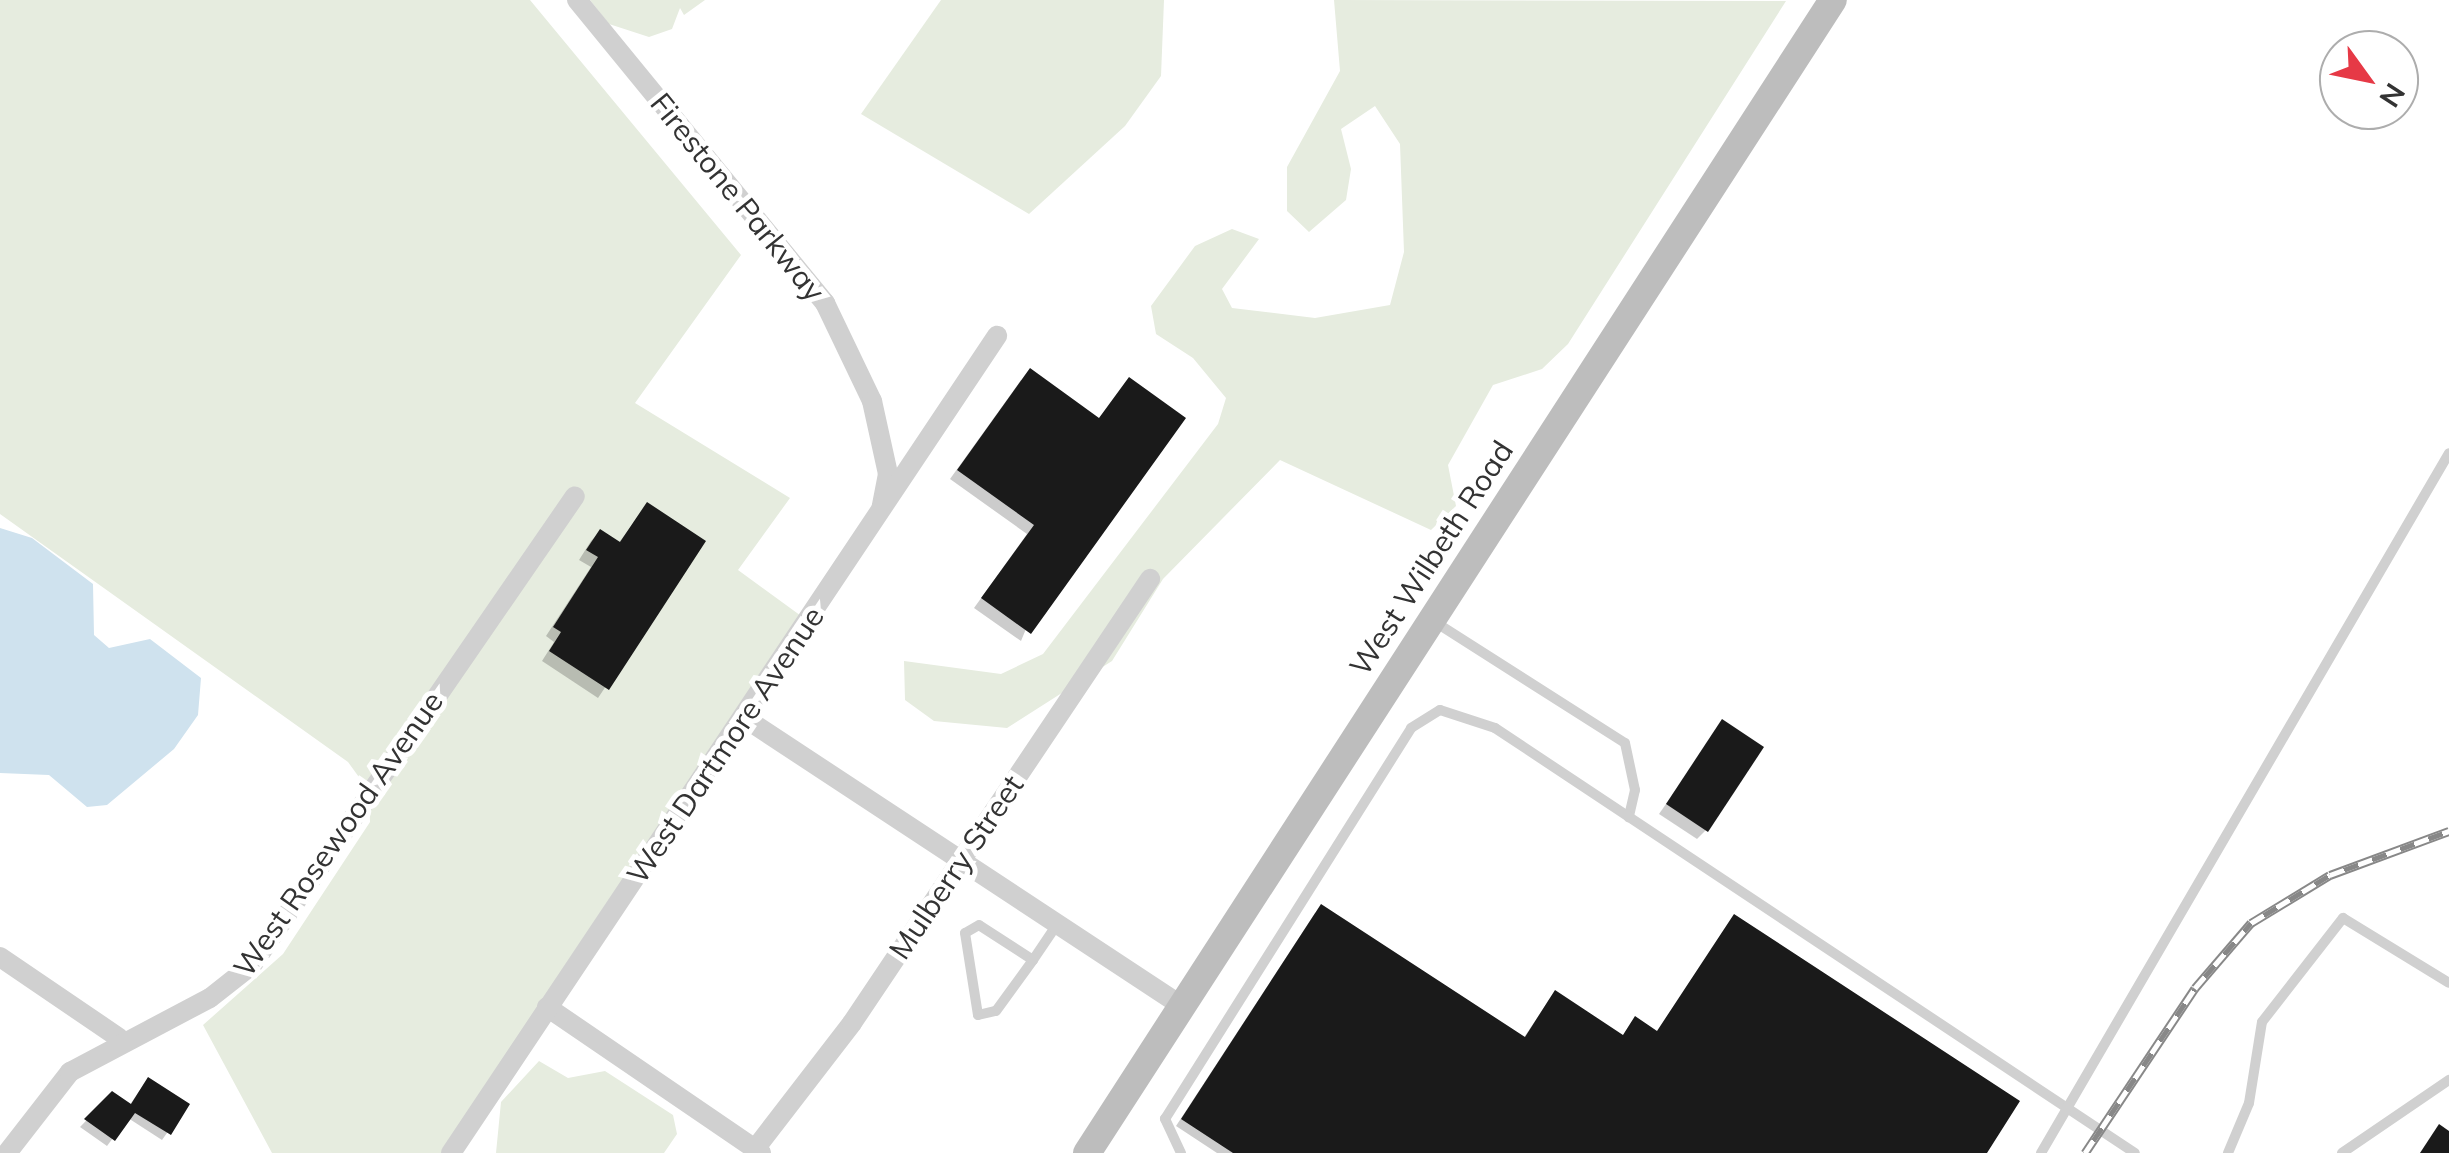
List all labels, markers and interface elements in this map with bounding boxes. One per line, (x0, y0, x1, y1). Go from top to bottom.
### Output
north arrow (2319, 30, 2419, 130)
text: N (2372, 77, 2413, 114)
street label: Firestone Parkway (643, 86, 833, 308)
street label: West Wilbeth Road (1342, 434, 1520, 682)
street label: West Dartmore Avenue (619, 600, 831, 890)
street label: West Rosewood Avenue (226, 684, 450, 984)
street label: Mulberry Street (881, 768, 1031, 966)

